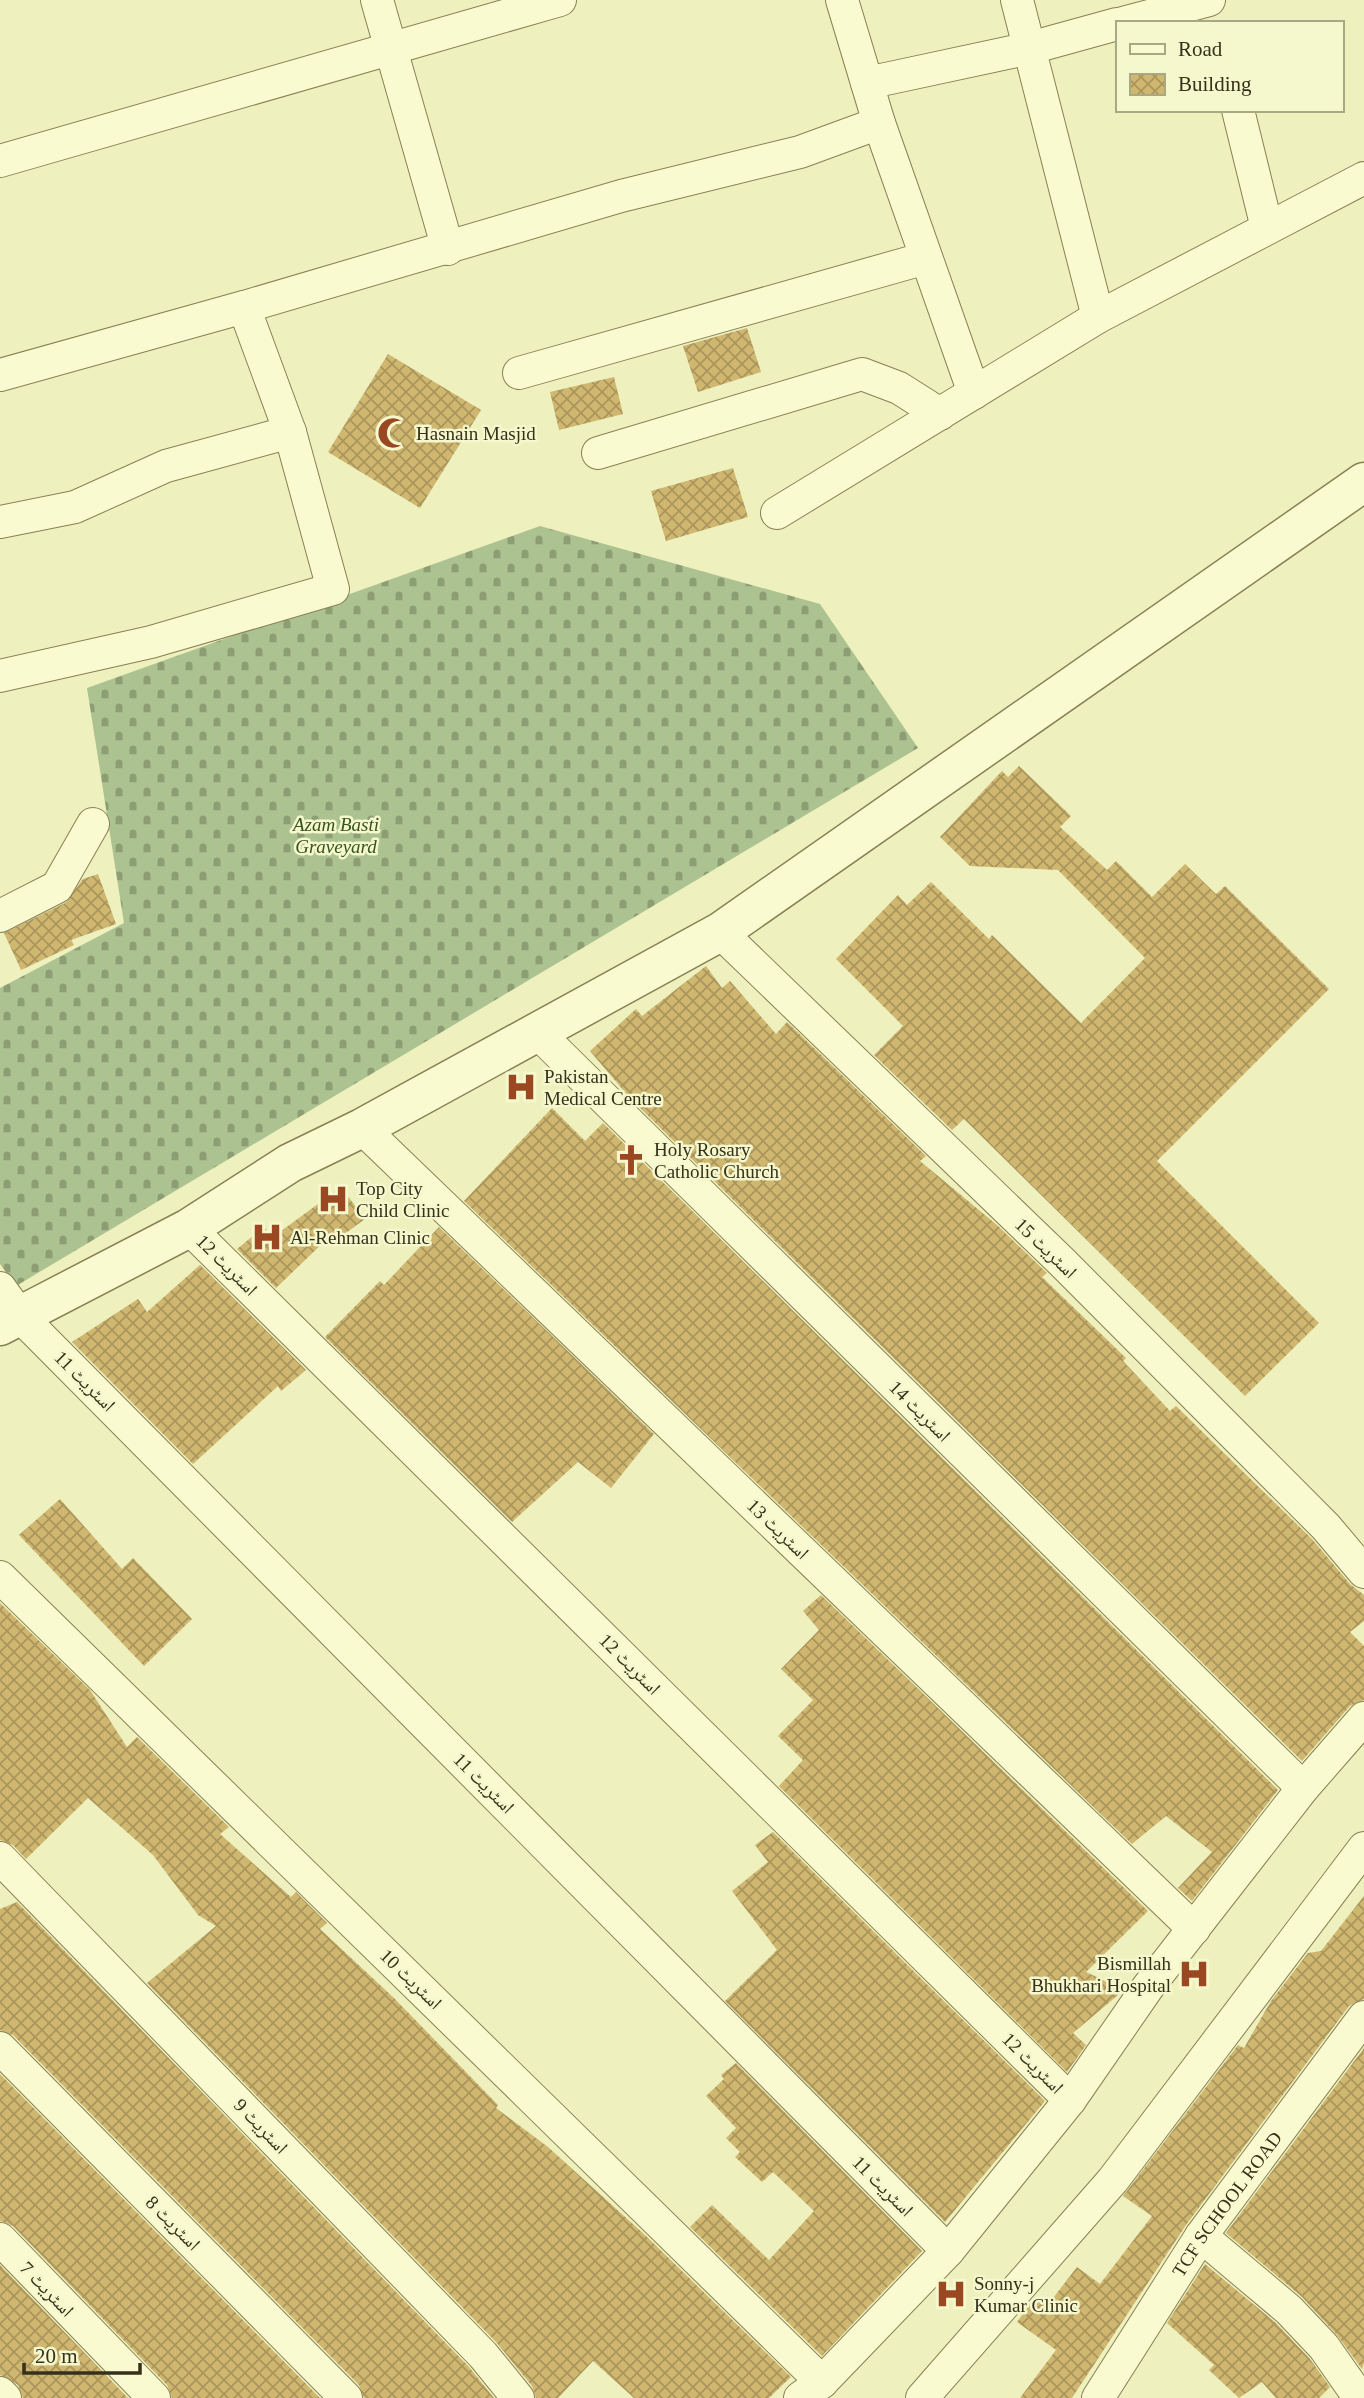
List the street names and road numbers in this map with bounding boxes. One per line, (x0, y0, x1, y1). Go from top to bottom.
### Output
street label: اسٹریٹ 15 (1010, 1214, 1081, 1283)
street label: اسٹریٹ 12 (192, 1230, 262, 1300)
street label: اسٹریٹ 11 (50, 1346, 120, 1416)
street label: اسٹریٹ 14 (885, 1376, 955, 1446)
street label: اسٹریٹ 13 (742, 1495, 813, 1564)
street label: اسٹریٹ 12 (595, 1629, 665, 1699)
street label: اسٹریٹ 11 (449, 1748, 519, 1818)
street label: اسٹریٹ 10 (375, 1945, 446, 2014)
street label: اسٹریٹ 12 (998, 2028, 1068, 2098)
street label: اسٹریٹ 9 (229, 2094, 292, 2158)
street label: TCF SCHOOL ROAD (1168, 2127, 1286, 2280)
street label: اسٹریٹ 11 (848, 2151, 918, 2221)
street label: اسٹریٹ 8 (141, 2192, 204, 2255)
street label: اسٹریٹ 7 (15, 2257, 78, 2321)

